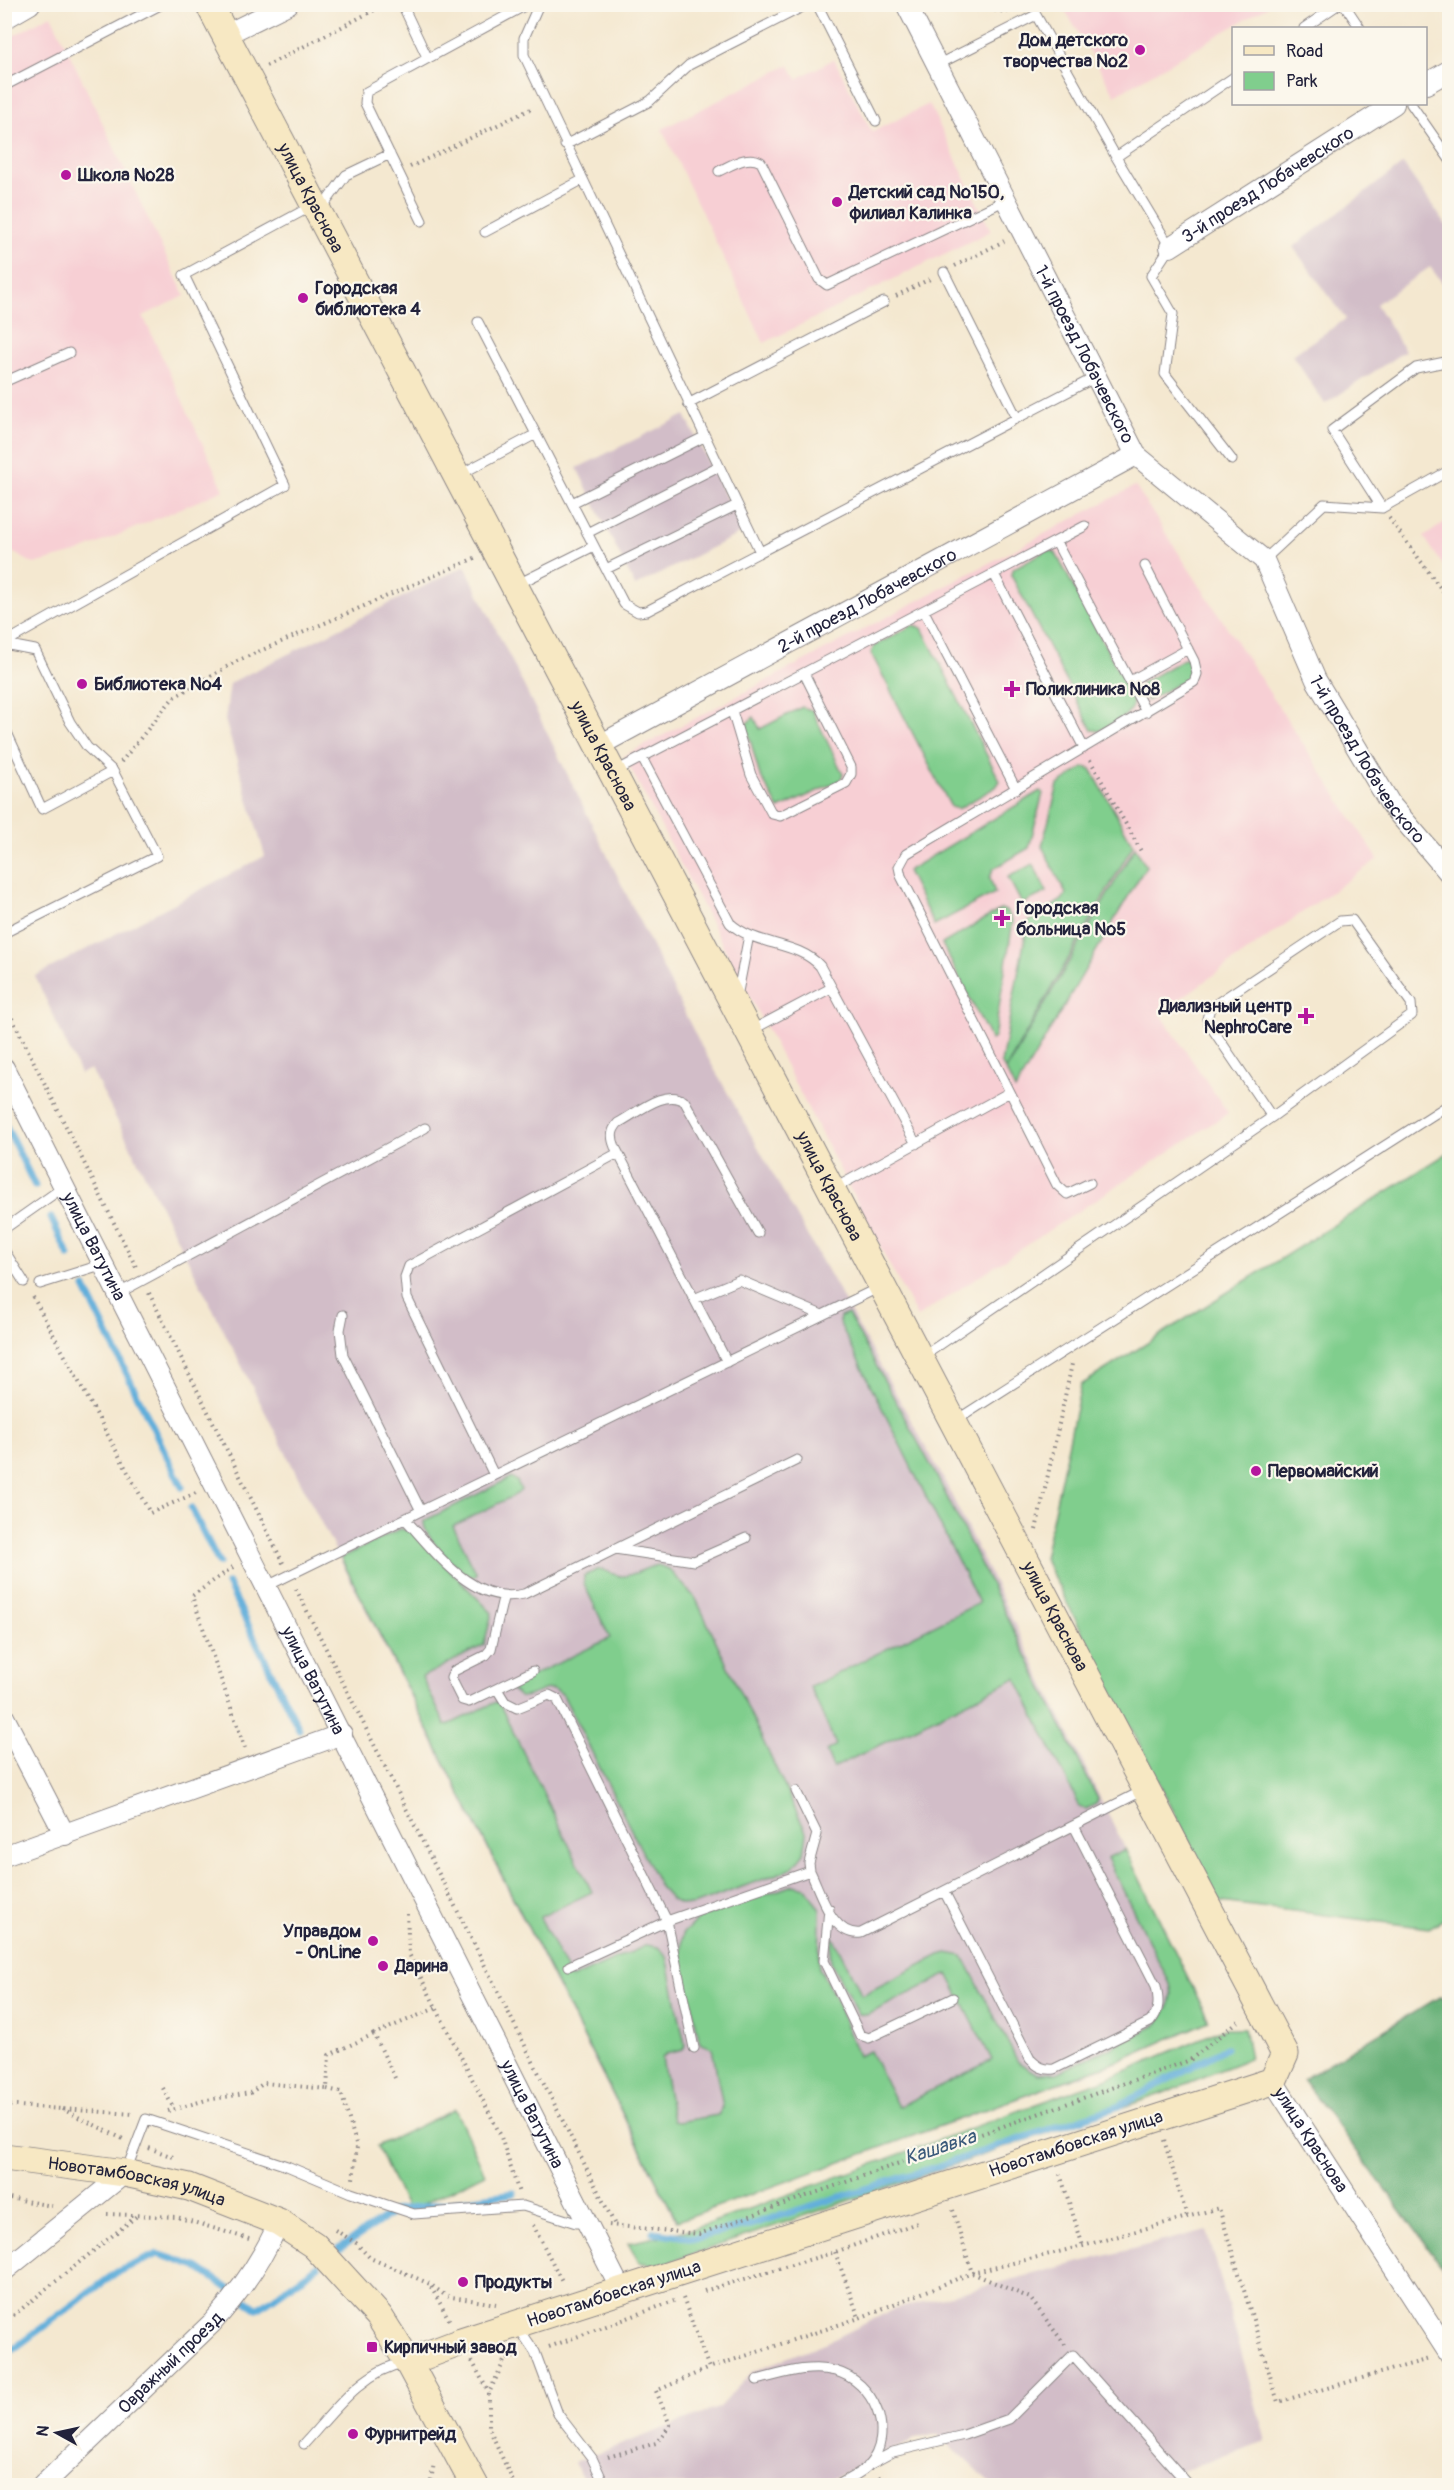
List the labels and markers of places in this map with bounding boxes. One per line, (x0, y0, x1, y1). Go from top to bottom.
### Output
place label: Дом детского творчества №2 (1003, 29, 1128, 73)
marker: Дом детского творчества №2 (1133, 43, 1147, 57)
place label: Школа №28 (77, 164, 174, 187)
marker: Школа №28 (59, 168, 73, 182)
place label: Детский сад №150, филиал Калинка (848, 181, 1004, 225)
marker: Детский сад №150, филиал Калинка (830, 195, 844, 209)
place label: Городская библиотека 4 (315, 277, 421, 321)
marker: Городская библиотека 4 (296, 291, 310, 305)
place label: Библиотека №4 (94, 673, 223, 696)
marker: Библиотека №4 (75, 677, 89, 691)
place label: Поликлиника №8 (1026, 678, 1160, 701)
marker: Поликлиника №8 (1003, 680, 1021, 698)
place label: Городская больница №5 (1016, 897, 1126, 941)
marker: Городская больница №5 (993, 909, 1011, 927)
place label: Диализный центр NephroCare (1158, 995, 1293, 1039)
marker: Диализный центр NephroCare (1297, 1007, 1315, 1025)
place label: Первомайский (1268, 1460, 1379, 1483)
marker: Первомайский (1249, 1464, 1263, 1478)
place label: Управдом - OnLine (283, 1920, 362, 1964)
marker: Управдом - OnLine (366, 1934, 380, 1948)
place label: Дарина (394, 1955, 449, 1978)
marker: Дарина (376, 1959, 390, 1973)
place label: Продукты (475, 2271, 552, 2294)
marker: Продукты (456, 2275, 470, 2289)
place label: Кирпичный завод (384, 2336, 517, 2359)
marker: Кирпичный завод (365, 2340, 379, 2354)
place label: Фурнитрейд (364, 2423, 456, 2446)
marker: Фурнитрейд (346, 2427, 360, 2441)

